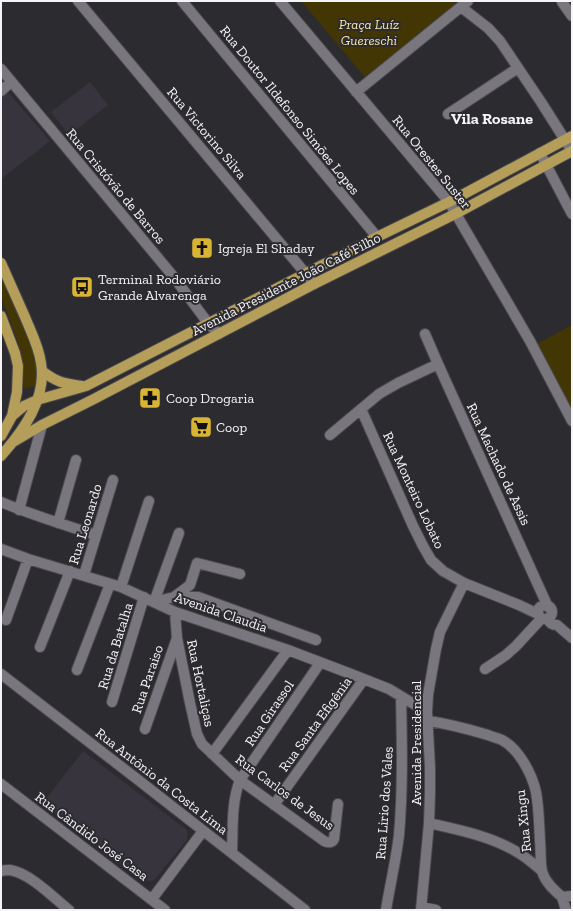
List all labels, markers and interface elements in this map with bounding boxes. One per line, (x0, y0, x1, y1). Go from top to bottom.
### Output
park label: Praça Luíz Guereschi (339, 16, 399, 49)
street label: Rua Doutor Ildefonso Simões Lopes (216, 22, 363, 198)
street label: Rua Victorino Silva (163, 84, 250, 183)
district label: Vila Rosane (451, 109, 533, 128)
street label: Rua Orestes Suster (389, 112, 475, 213)
street label: Rua Cristóvão de Barros (62, 125, 169, 248)
street label: Avenida Presidente João Café Filho (189, 229, 384, 340)
church icon: Igreja El Shaday (189, 235, 215, 261)
place label: Igreja El Shaday (218, 240, 315, 257)
place label: Terminal Rodoviário Grande Alvarenga (98, 271, 221, 304)
bus stop icon: Terminal Rodoviário Grande Alvarenga (69, 274, 95, 300)
pharmacy icon: Coop Drogaria (137, 385, 163, 411)
place label: Coop Drogaria (166, 390, 254, 407)
street label: Rua Machado de Assis (463, 400, 534, 528)
supermarket icon: Coop (188, 414, 214, 440)
place label: Coop (216, 419, 247, 436)
street label: Rua Monteiro Lobato (379, 429, 448, 551)
street label: Rua Leonardo (65, 482, 106, 566)
street label: Avenida Claudia (172, 589, 270, 636)
street label: Rua da Batalha (94, 601, 137, 691)
street label: Rua Hortaliças (183, 638, 218, 728)
street label: Rua Paraiso (128, 643, 167, 716)
street label: Rua Santa Efigênia (275, 673, 356, 775)
street label: Rua Girassol (241, 677, 298, 749)
street label: Avenida Presidencial (408, 680, 425, 806)
street label: Rua Antônio da Costa Lima (92, 724, 231, 839)
street label: Rua Lirio dos Vales (372, 746, 397, 860)
street label: Rua Carlos de Jesus (232, 751, 337, 834)
street label: Rua Cândido José Casa (32, 788, 152, 885)
street label: Rua Xingu (512, 789, 535, 853)

